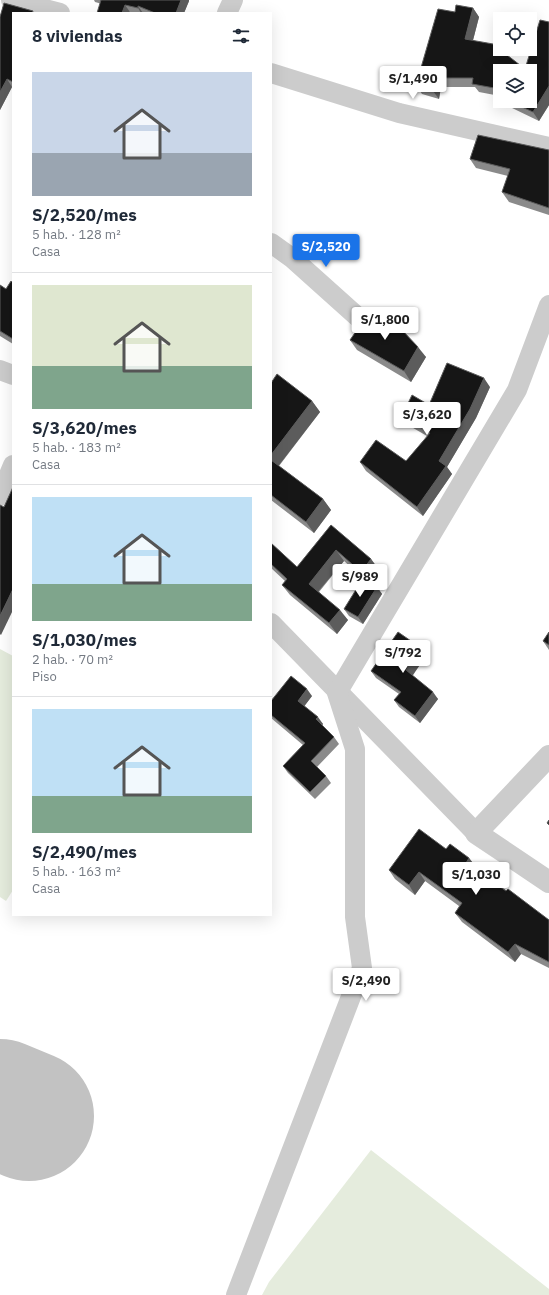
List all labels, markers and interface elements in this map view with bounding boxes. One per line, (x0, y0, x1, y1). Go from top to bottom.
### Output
map controls (493, 12, 537, 108)
button: locate (493, 12, 537, 56)
text: 8 viviendas (32, 25, 123, 47)
icon: filters (230, 25, 252, 47)
button: layers (493, 64, 537, 108)
pin: S/1,490 (376, 66, 450, 100)
text: S/1,490 (389, 70, 437, 87)
icon: home (106, 98, 178, 170)
text: S/2,520/mes (32, 204, 137, 226)
text: 5 hab. · 128 m² (32, 226, 121, 243)
pin: S/2,520 (289, 234, 363, 268)
text: S/2,520 (302, 238, 350, 255)
text: Casa (32, 243, 60, 260)
pin: S/1,800 (348, 307, 422, 341)
icon: home (106, 311, 178, 383)
text: S/1,800 (361, 311, 409, 328)
pin: S/3,620 (390, 402, 464, 436)
text: S/3,620 (403, 406, 451, 423)
text: S/3,620/mes (32, 417, 137, 439)
text: 5 hab. · 183 m² (32, 439, 121, 456)
text: Casa (32, 456, 60, 473)
icon: home (106, 523, 178, 595)
pin: S/989 (332, 564, 388, 598)
text: S/989 (341, 568, 379, 585)
text: S/1,030/mes (32, 629, 137, 651)
pin: S/792 (375, 640, 431, 674)
text: S/792 (384, 644, 422, 661)
text: 2 hab. · 70 m² (32, 651, 113, 668)
text: Piso (32, 668, 57, 685)
icon: home (106, 735, 178, 807)
text: S/2,490/mes (32, 841, 137, 863)
pin: S/1,030 (439, 862, 513, 896)
text: 5 hab. · 163 m² (32, 863, 121, 880)
text: S/1,030 (452, 866, 500, 883)
text: Casa (32, 880, 60, 897)
pin: S/2,490 (329, 968, 403, 1002)
text: S/2,490 (342, 972, 390, 989)

